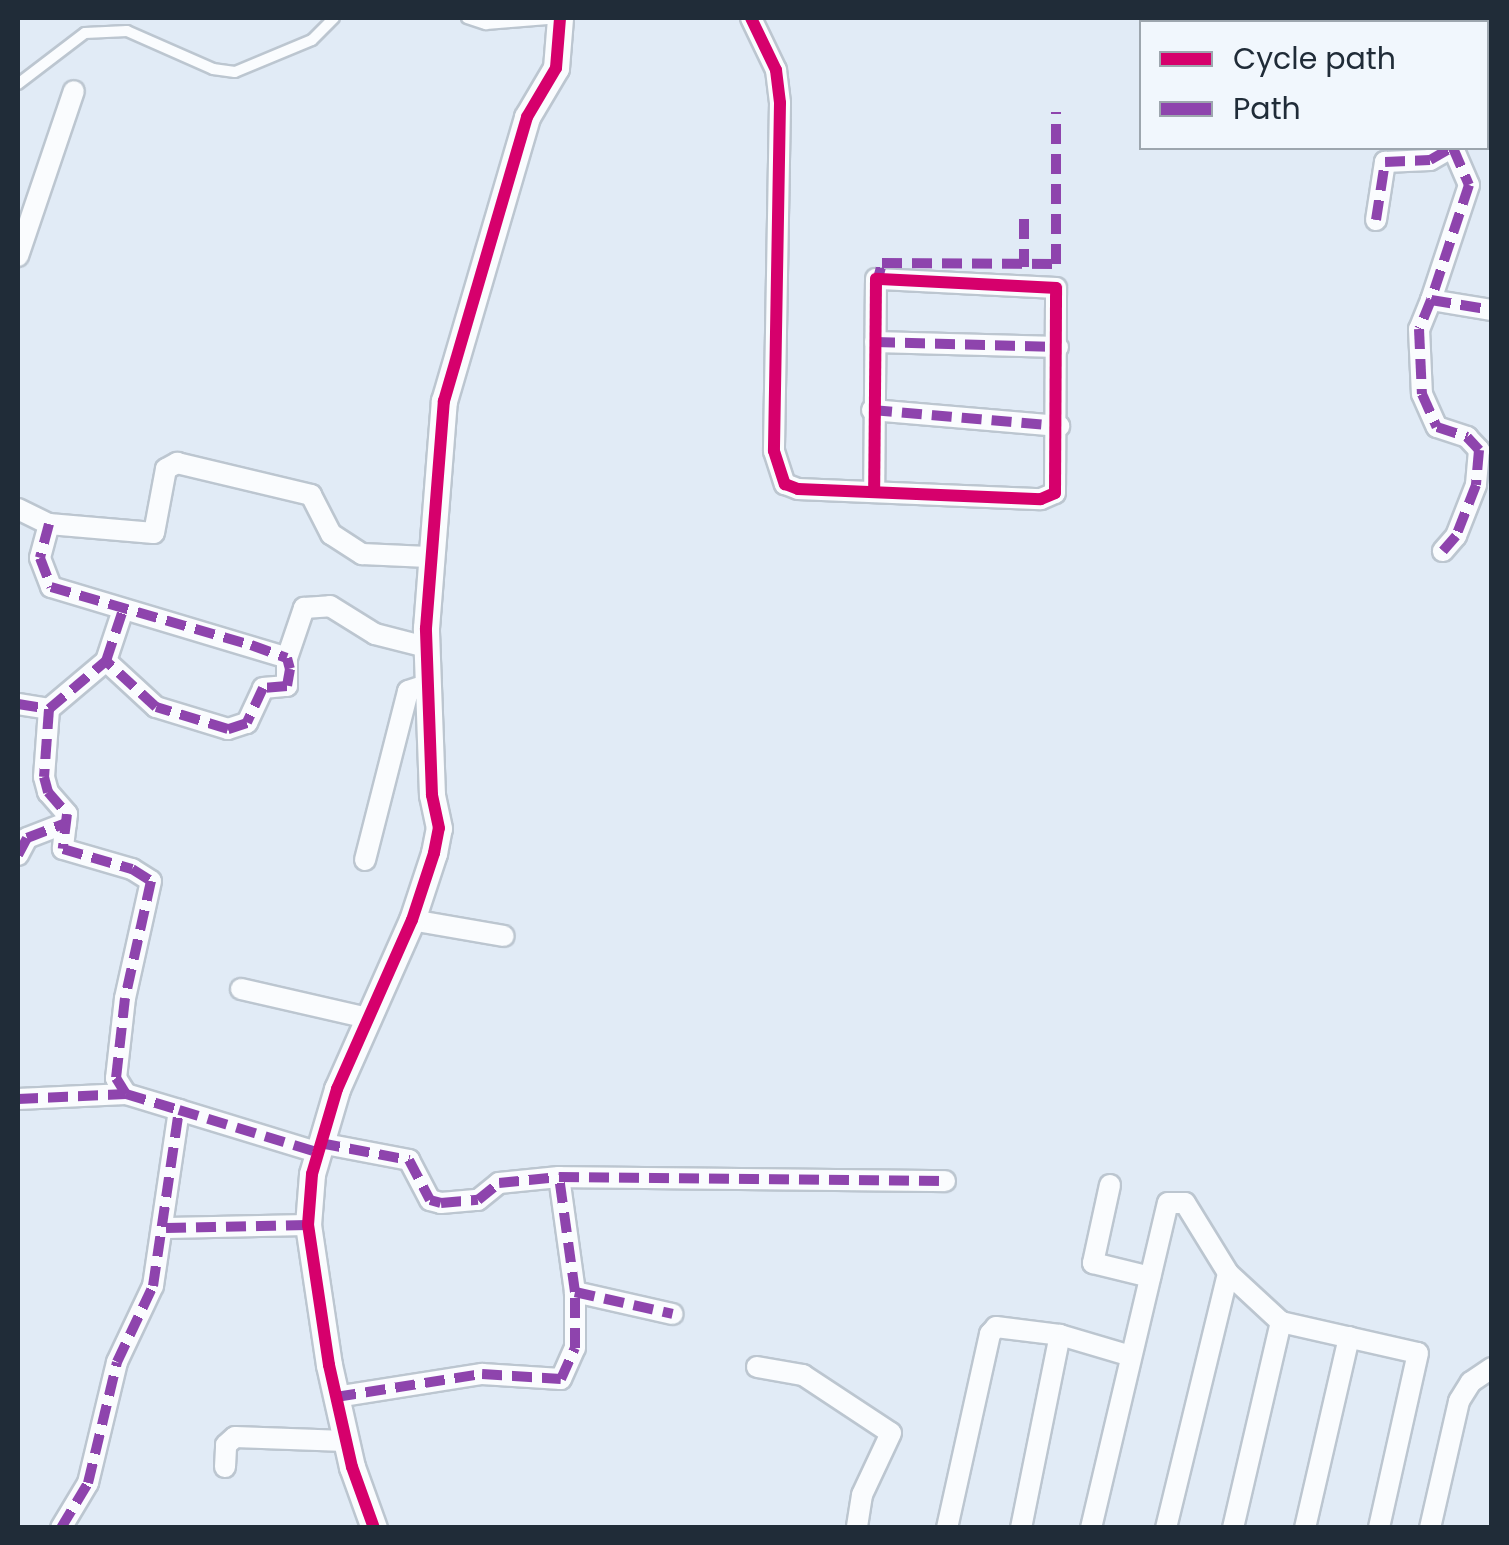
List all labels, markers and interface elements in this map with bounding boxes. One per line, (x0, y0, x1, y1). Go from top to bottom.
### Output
legend (1139, 20, 1489, 150)
text: Cycle path (1233, 37, 1396, 80)
text: Path (1233, 87, 1301, 130)

